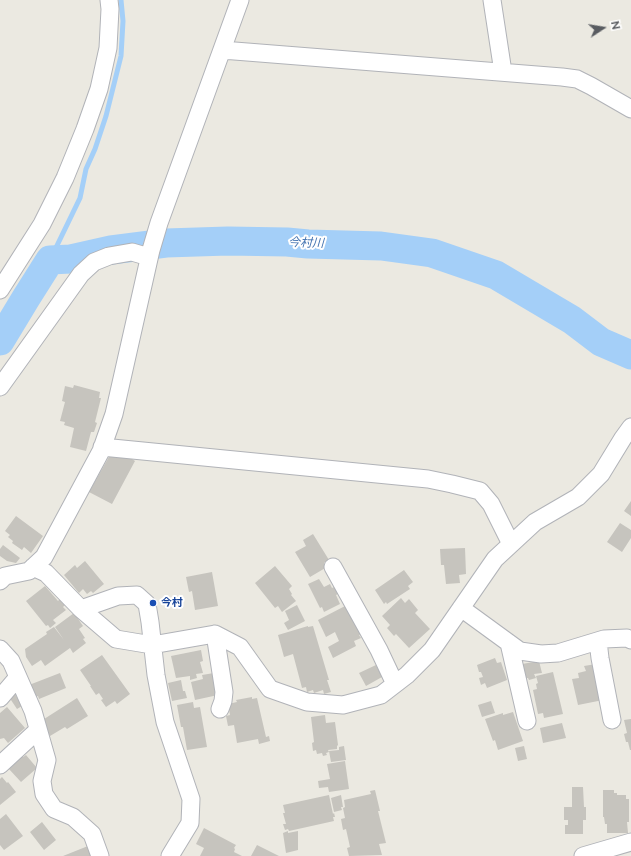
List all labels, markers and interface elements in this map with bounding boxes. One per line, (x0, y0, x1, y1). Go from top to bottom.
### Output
north arrow (583, 8, 623, 48)
text: N (608, 20, 622, 31)
water label: 今村川 (288, 235, 324, 251)
place label: 今村 (161, 596, 183, 610)
marker: 今村 (148, 598, 158, 608)

